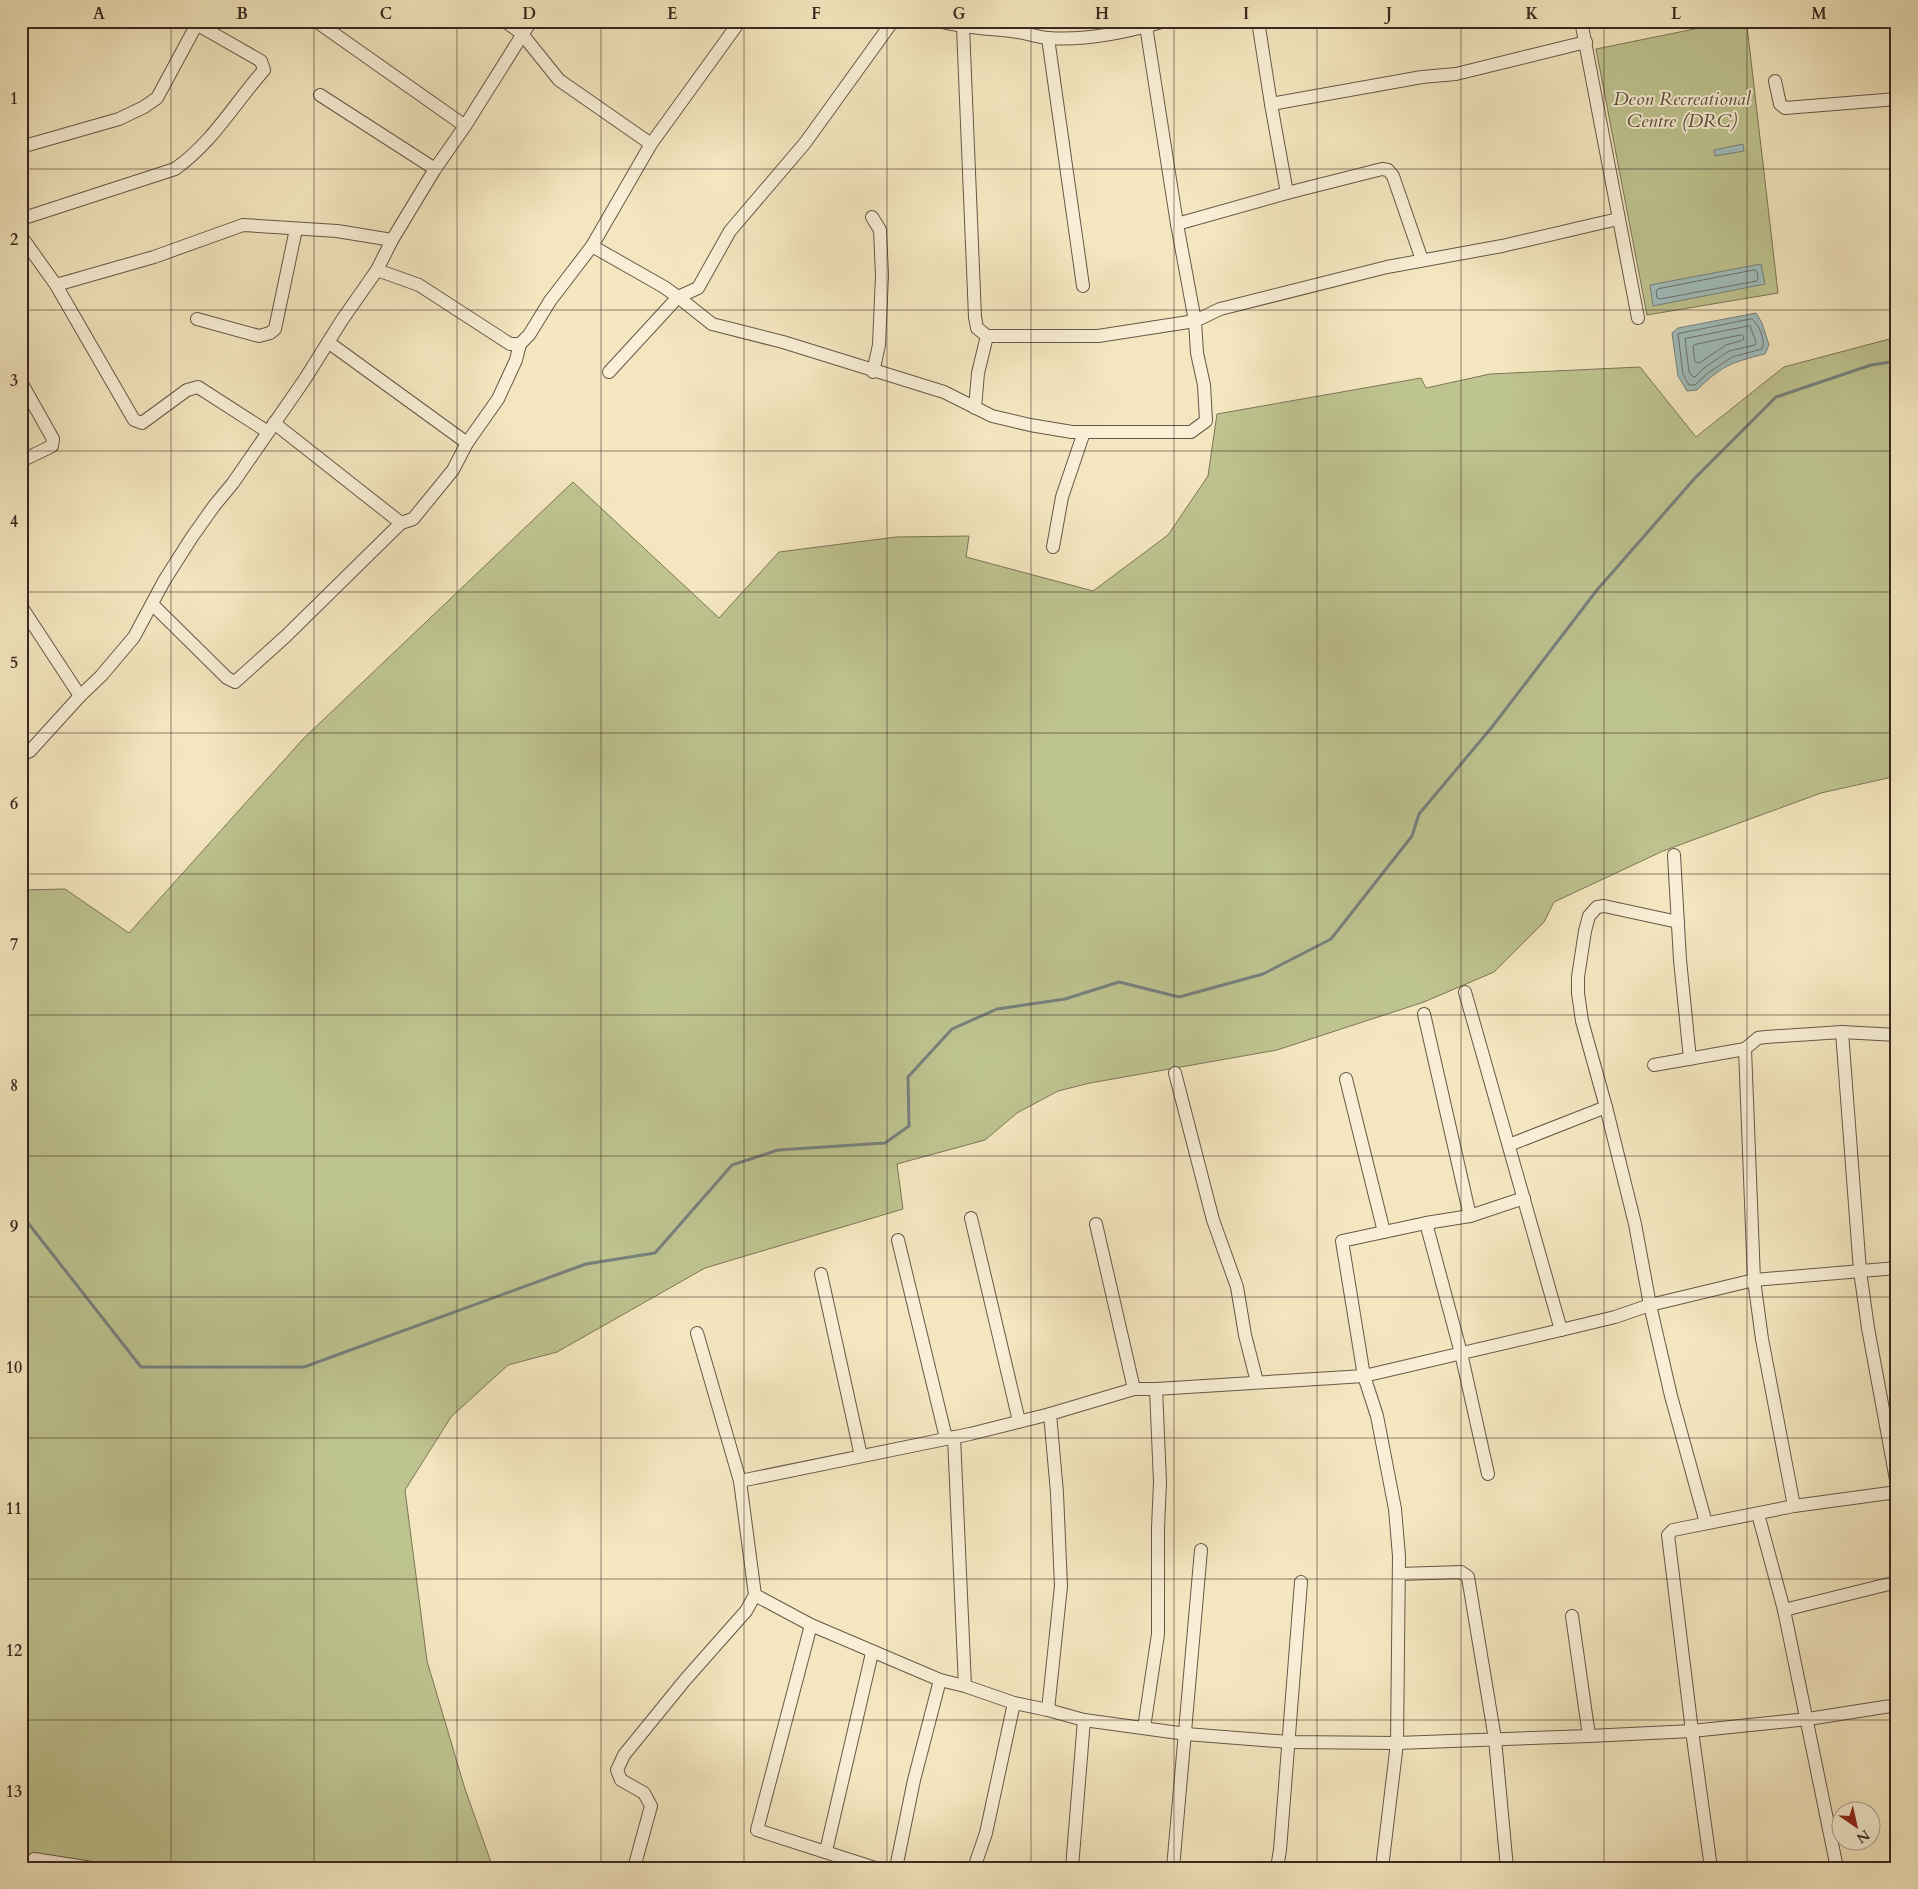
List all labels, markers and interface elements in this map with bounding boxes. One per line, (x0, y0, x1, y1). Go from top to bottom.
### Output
text: A (93, 3, 105, 25)
text: B (236, 3, 248, 25)
text: C (380, 3, 392, 25)
text: D (522, 3, 536, 25)
text: E (667, 3, 677, 25)
text: F (811, 3, 821, 25)
text: G (952, 3, 966, 25)
text: H (1095, 3, 1109, 25)
text: I (1243, 3, 1249, 25)
text: J (1384, 3, 1392, 25)
text: K (1526, 3, 1539, 25)
text: L (1671, 3, 1682, 25)
text: M (1811, 3, 1827, 25)
park label: Deon Recreational Centre (DRC) (1613, 86, 1751, 134)
text: 1 (10, 88, 18, 110)
text: 2 (10, 229, 18, 251)
text: 3 (10, 370, 18, 392)
text: 4 (10, 511, 18, 533)
text: 5 (10, 652, 18, 674)
text: 6 (10, 793, 18, 815)
text: 7 (10, 934, 18, 956)
text: 8 (10, 1075, 18, 1097)
text: 9 (10, 1216, 18, 1238)
text: 10 (6, 1357, 22, 1379)
text: 11 (6, 1498, 22, 1520)
text: 12 (6, 1640, 22, 1662)
text: 13 (6, 1781, 22, 1803)
north arrow (1830, 1802, 1880, 1852)
text: N (1853, 1825, 1873, 1848)

